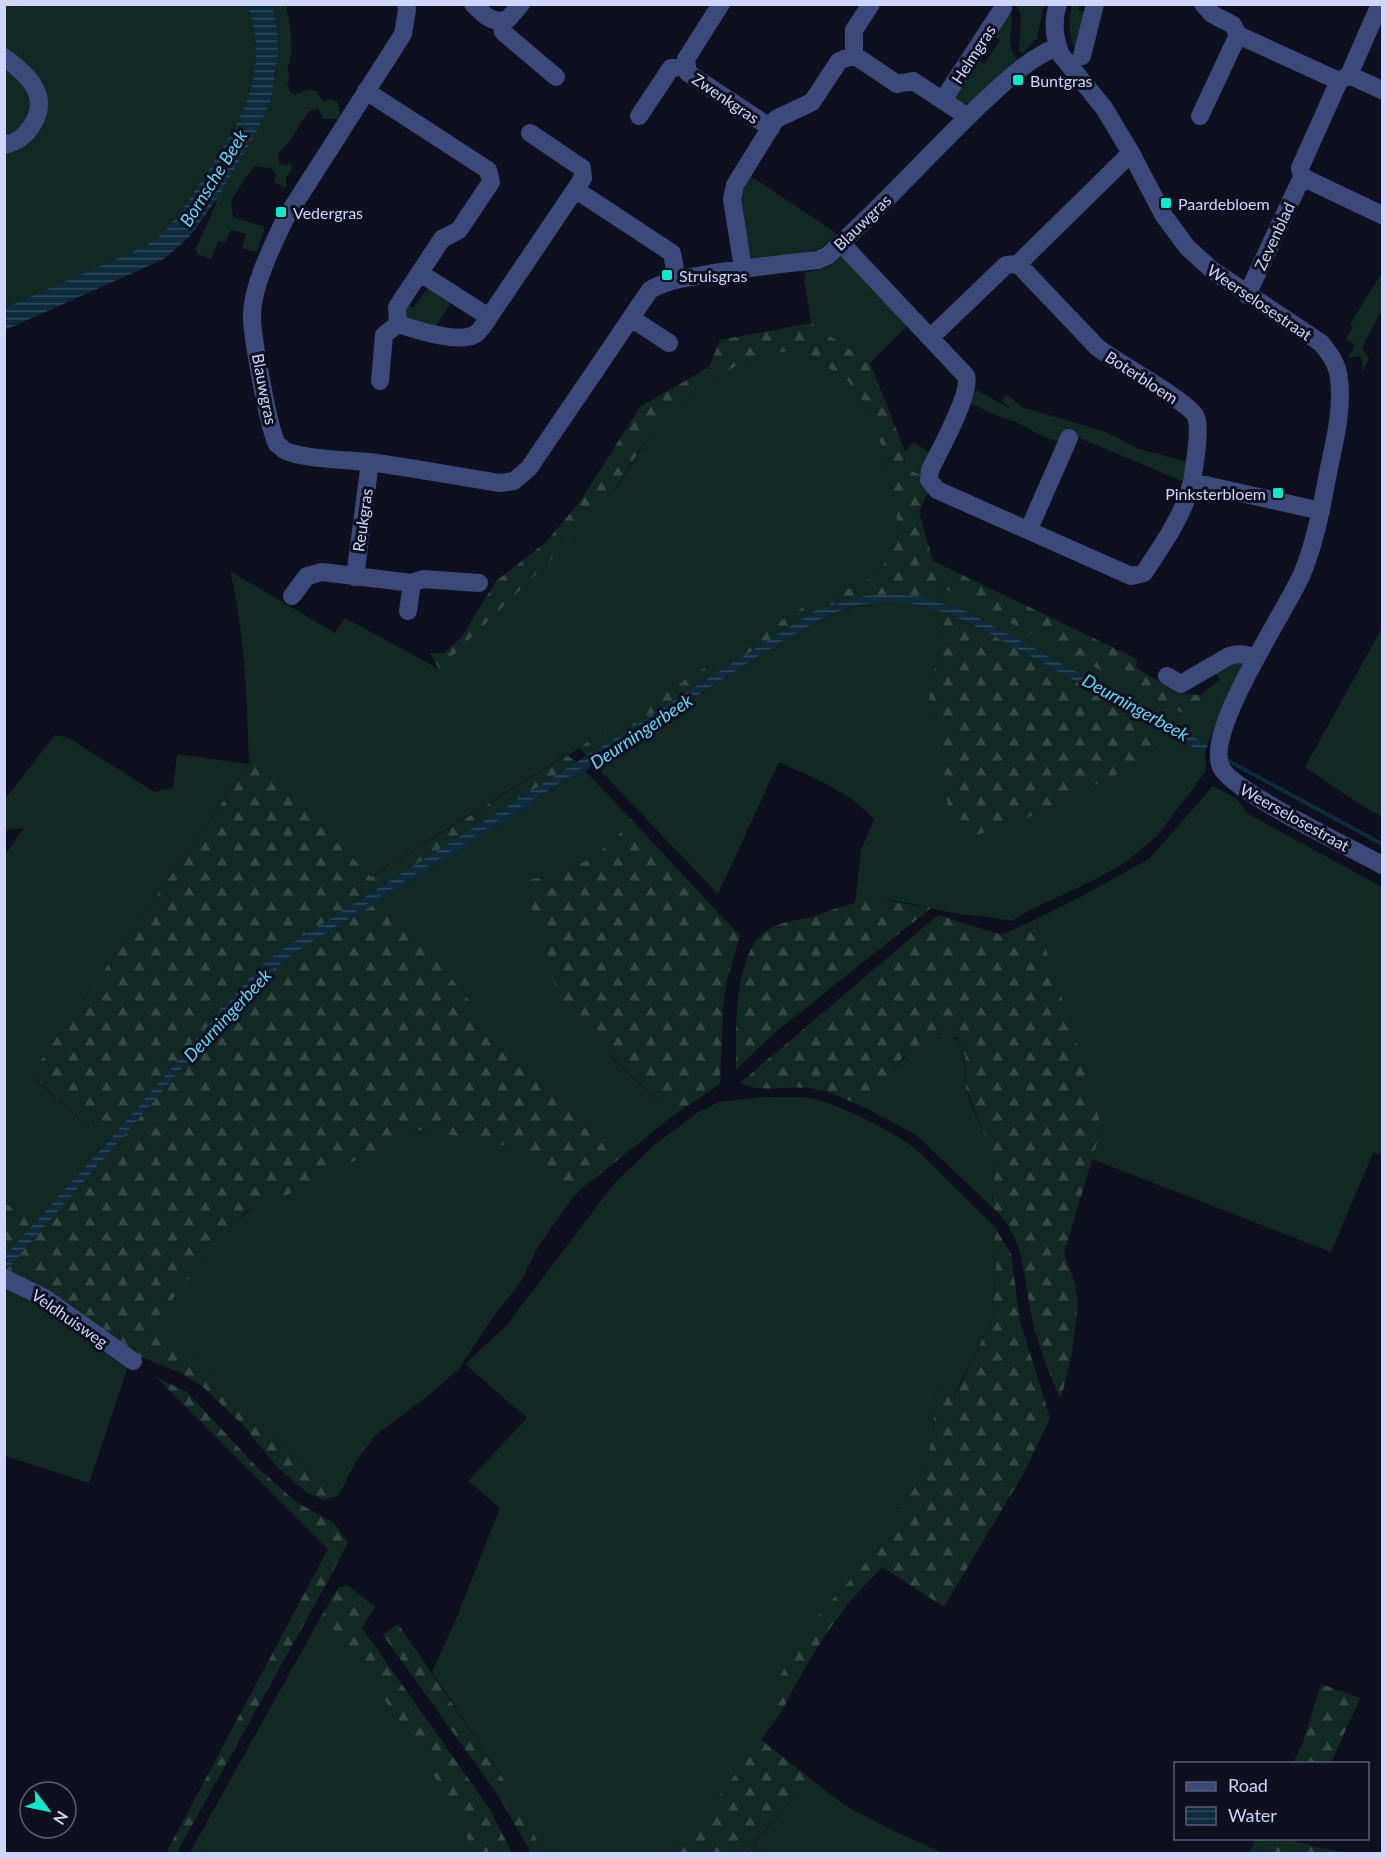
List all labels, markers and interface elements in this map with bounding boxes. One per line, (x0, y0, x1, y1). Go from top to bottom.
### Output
street label: Helmgras (947, 21, 999, 87)
street label: Zwenkgras (689, 69, 763, 127)
place label: Buntgras (1030, 71, 1093, 90)
marker: Buntgras (1011, 73, 1025, 87)
water label: Bornsche Beek (175, 125, 252, 230)
street label: Blauwgras (829, 190, 895, 254)
place label: Paardebloem (1178, 194, 1270, 213)
marker: Paardebloem (1159, 196, 1173, 210)
street label: Zevenblad (1250, 199, 1298, 273)
place label: Vedergras (293, 203, 363, 222)
marker: Vedergras (274, 205, 288, 219)
street label: Weerselosestraat (1204, 260, 1316, 344)
place label: Struisgras (679, 266, 747, 285)
marker: Struisgras (660, 268, 674, 282)
street label: Boterbloem (1102, 347, 1182, 407)
street label: Blauwgras (249, 352, 281, 426)
place label: Pinksterbloem (1165, 484, 1266, 503)
marker: Pinksterbloem (1271, 486, 1285, 500)
street label: Reukgras (348, 487, 376, 553)
water label: Deurningerbeek (1079, 669, 1194, 746)
water label: Deurningerbeek (586, 688, 697, 773)
street label: Weerselosestraat (1237, 779, 1353, 855)
water label: Deurningerbeek (178, 964, 276, 1066)
street label: Veldhuisweg (28, 1285, 112, 1351)
legend (1174, 1762, 1369, 1840)
text: Road (1228, 1774, 1268, 1796)
north arrow (18, 1780, 78, 1840)
text: Water (1228, 1804, 1277, 1826)
text: N (50, 1808, 72, 1828)

